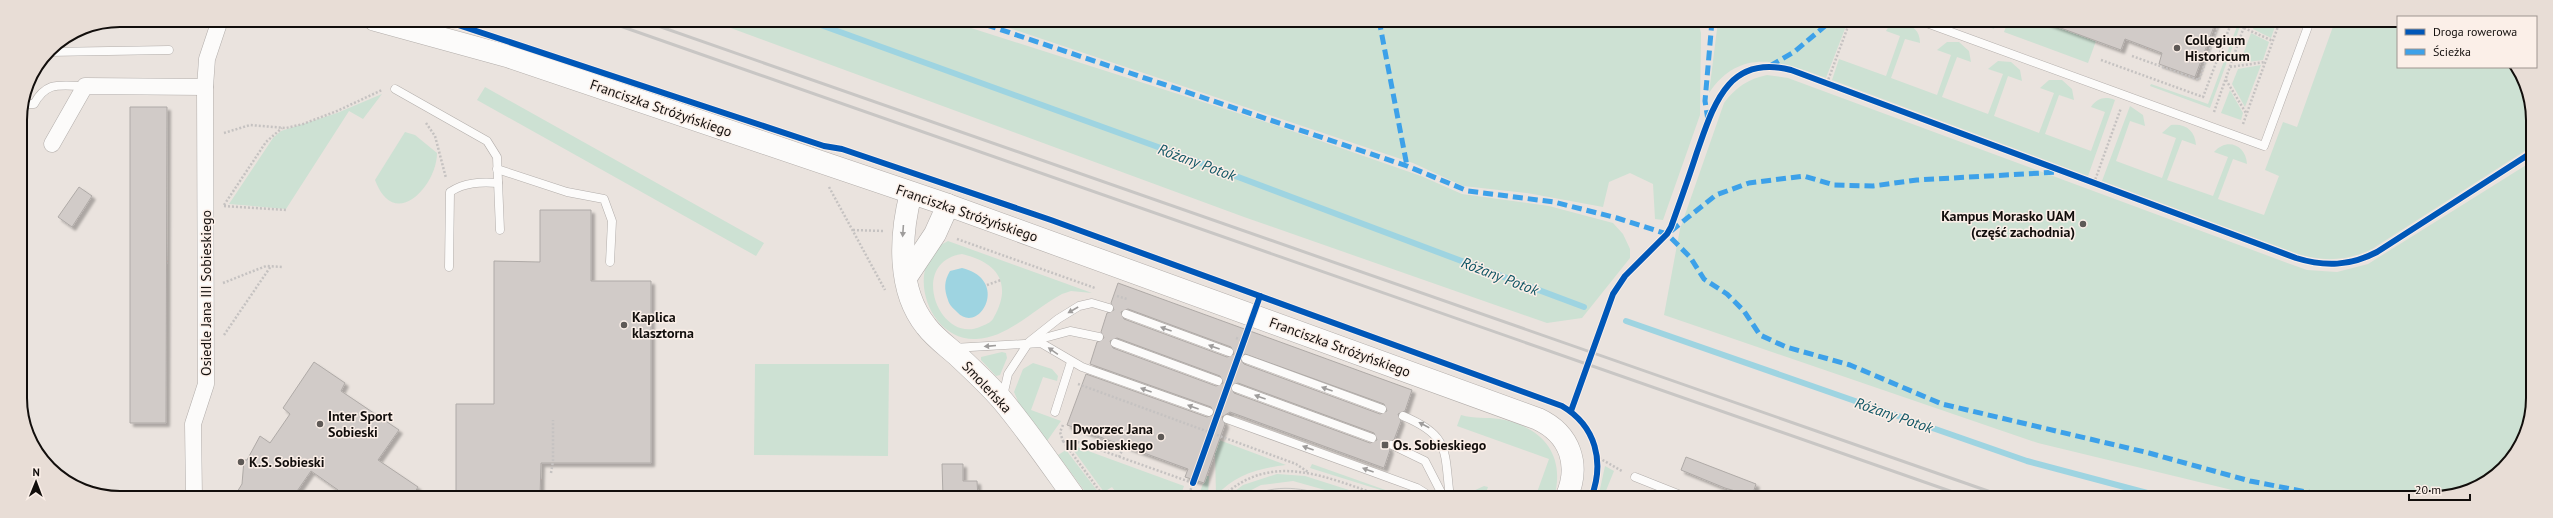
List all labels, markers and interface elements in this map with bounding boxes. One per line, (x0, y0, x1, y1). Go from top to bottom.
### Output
legend (2397, 16, 2537, 68)
text: Droga rowerowa (2433, 24, 2517, 39)
place label: Collegium Historicum (2185, 31, 2250, 65)
marker: Collegium Historicum (2172, 43, 2182, 53)
text: Ścieżka (2433, 44, 2471, 59)
street label: Franciszka Stróżyńskiego (588, 75, 734, 141)
water label: Różany Potok (1156, 139, 1240, 185)
street label: Franciszka Stróżyńskiego (894, 180, 1040, 246)
place label: Kampus Morasko UAM (część zachodnia) (1941, 207, 2075, 241)
street label: Osiedle Jana III Sobieskiego (197, 210, 215, 376)
marker: Kampus Morasko UAM (część zachodnia) (2078, 219, 2088, 229)
one-way arrow (900, 225, 907, 237)
water label: Różany Potok (1459, 253, 1542, 300)
one-way arrow (1067, 306, 1078, 313)
place label: Kaplica klasztorna (632, 308, 694, 342)
street label: Franciszka Stróżyńskiego (1267, 313, 1413, 381)
marker: Kaplica klasztorna (619, 320, 629, 330)
one-way arrow (1159, 326, 1171, 332)
one-way arrow (984, 343, 996, 349)
one-way arrow (1207, 343, 1219, 349)
one-way arrow (1048, 347, 1059, 355)
street label: Smoleńska (958, 357, 1016, 417)
one-way arrow (1321, 385, 1333, 391)
one-way arrow (1139, 387, 1151, 393)
one-way arrow (1254, 393, 1266, 399)
water label: Różany Potok (1853, 393, 1937, 438)
one-way arrow (1187, 404, 1199, 410)
place label: Inter Sport Sobieski (328, 407, 393, 441)
marker: Inter Sport Sobieski (315, 419, 325, 429)
place label: Dworzec Jana III Sobieskiego (1066, 420, 1153, 454)
one-way arrow (1418, 422, 1429, 429)
marker: Dworzec Jana III Sobieskiego (1156, 432, 1166, 442)
place label: Os. Sobieskiego (1393, 436, 1487, 454)
marker: Os. Sobieskiego (1380, 440, 1390, 450)
one-way arrow (1301, 445, 1313, 451)
place label: K.S. Sobieski (249, 453, 325, 471)
marker: K.S. Sobieski (236, 457, 246, 467)
north arrow (16, 462, 56, 502)
text: N (32, 465, 40, 479)
one-way arrow (1362, 467, 1374, 473)
scale bar (2409, 476, 2470, 502)
text: 20 m (2415, 482, 2441, 497)

